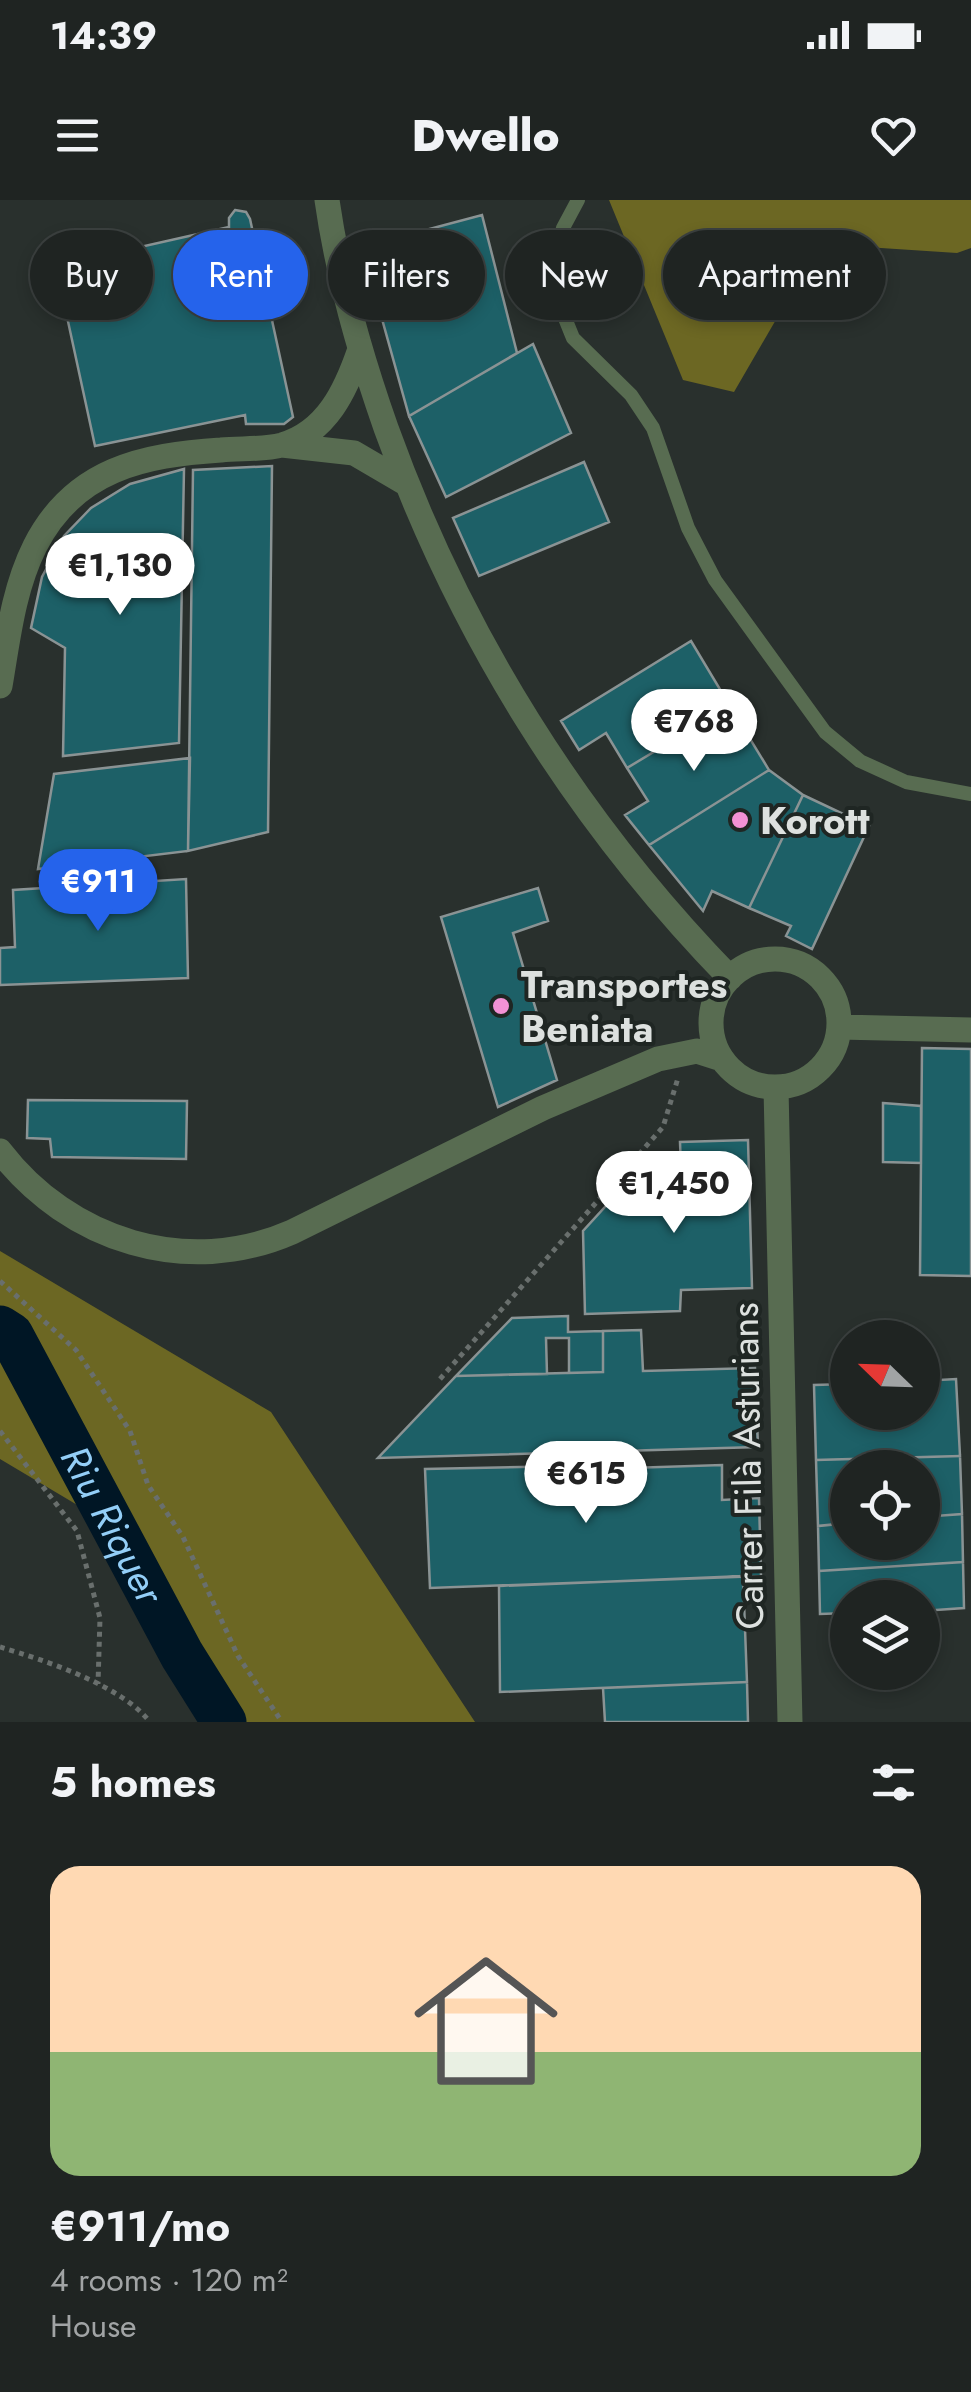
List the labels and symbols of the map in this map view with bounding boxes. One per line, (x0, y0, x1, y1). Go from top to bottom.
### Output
pin: €1,130 (39, 533, 201, 618)
pin: €768 (635, 689, 753, 774)
place label: Korott (760, 793, 869, 848)
marker: Korott (729, 809, 751, 831)
pin: €911 (39, 849, 157, 934)
place label: Transportes Beniata (521, 957, 727, 1056)
marker: Transportes Beniata (490, 995, 512, 1017)
pin: €1,450 (593, 1151, 755, 1236)
street label: Carrer Filà Asturians (717, 1302, 777, 1630)
north arrow (830, 1320, 940, 1430)
water label: Riu Riquer (46, 1435, 180, 1616)
pin: €615 (527, 1441, 645, 1526)

